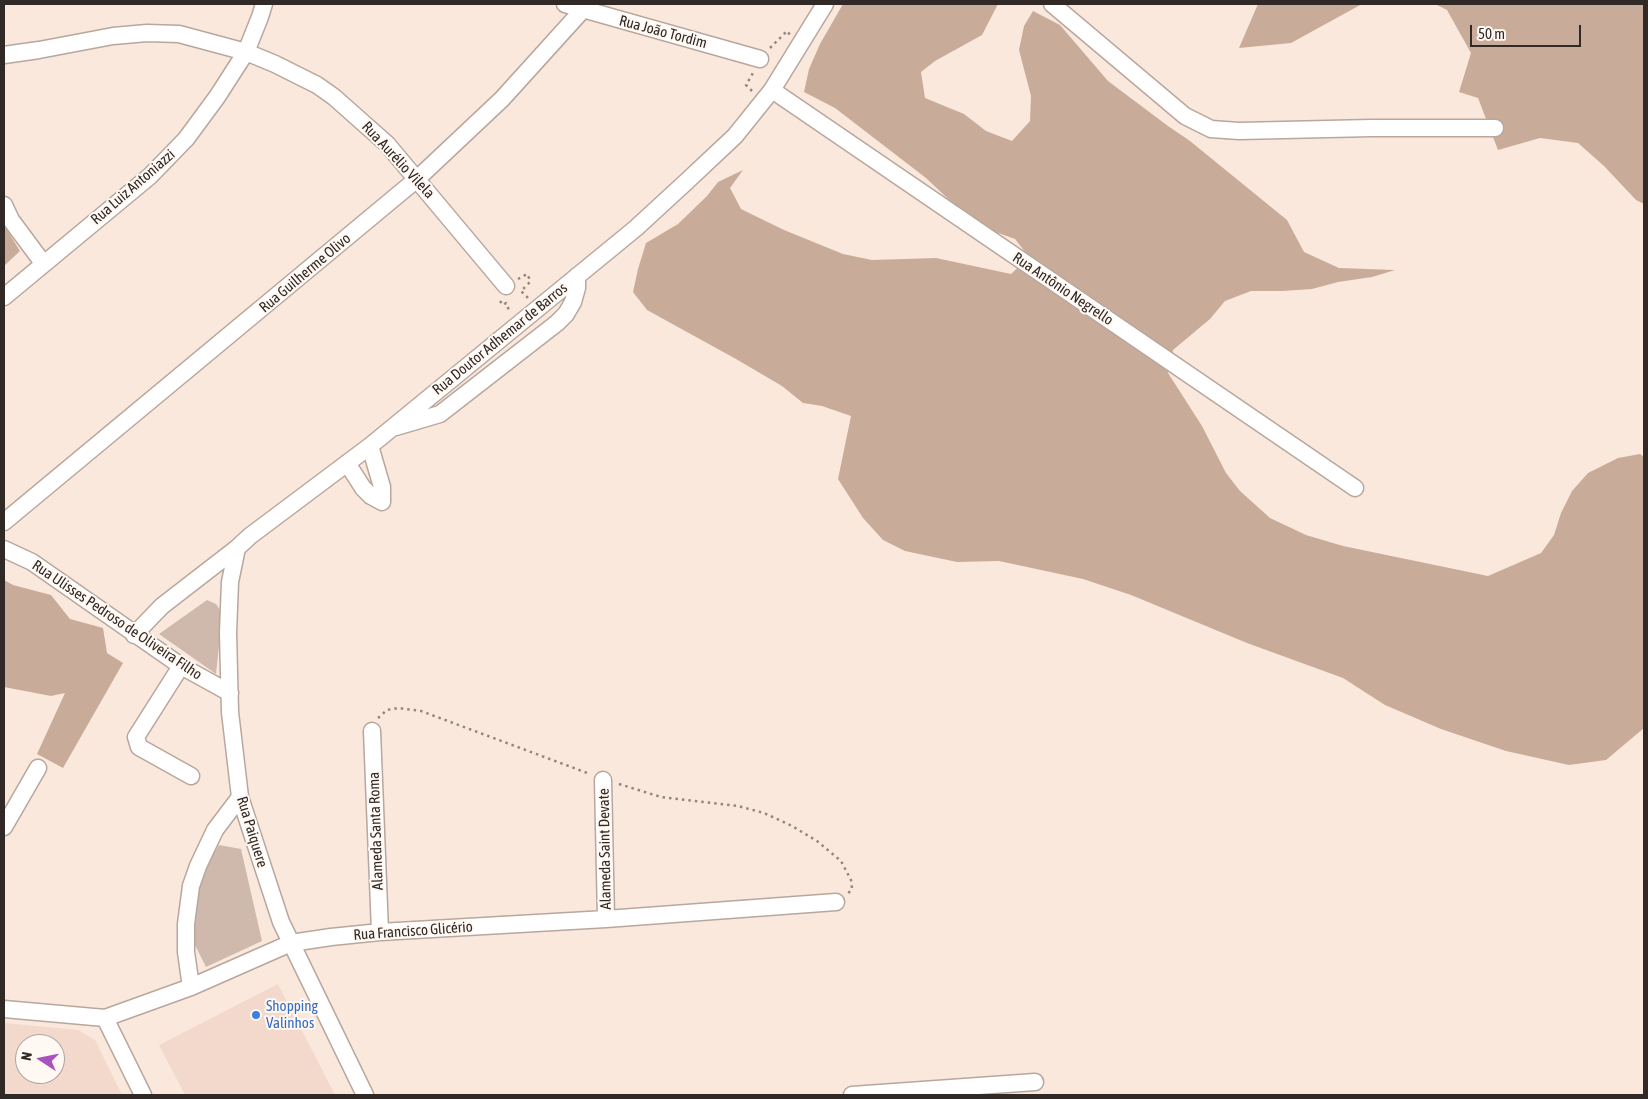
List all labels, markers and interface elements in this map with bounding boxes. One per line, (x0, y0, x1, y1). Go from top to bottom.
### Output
street label: Rua João Tordim (617, 12, 709, 52)
scale bar (1473, 15, 1584, 47)
text: 50 m (1478, 25, 1505, 42)
street label: Rua Aurélio Vilela (358, 118, 438, 202)
street label: Rua Luiz Antoniazzi (87, 146, 179, 228)
street label: Rua Guilherme Olivo (256, 230, 354, 316)
street label: Rua Antônio Negrello (1009, 249, 1117, 329)
street label: Rua Doutor Adhemar de Barros (429, 279, 571, 399)
street label: Rua Ulisses Pedroso de Oliveira Filho (29, 556, 205, 684)
street label: Alameda Santa Roma (365, 772, 387, 890)
street label: Alameda Saint Devate (595, 788, 615, 910)
street label: Rua Paiquere (233, 794, 271, 870)
street label: Rua Francisco Glicério (353, 918, 473, 944)
place label: Shopping Valinhos (266, 997, 318, 1032)
marker: Shopping Valinhos (250, 1009, 262, 1021)
north arrow (15, 1034, 65, 1084)
text: N (18, 1051, 35, 1062)

